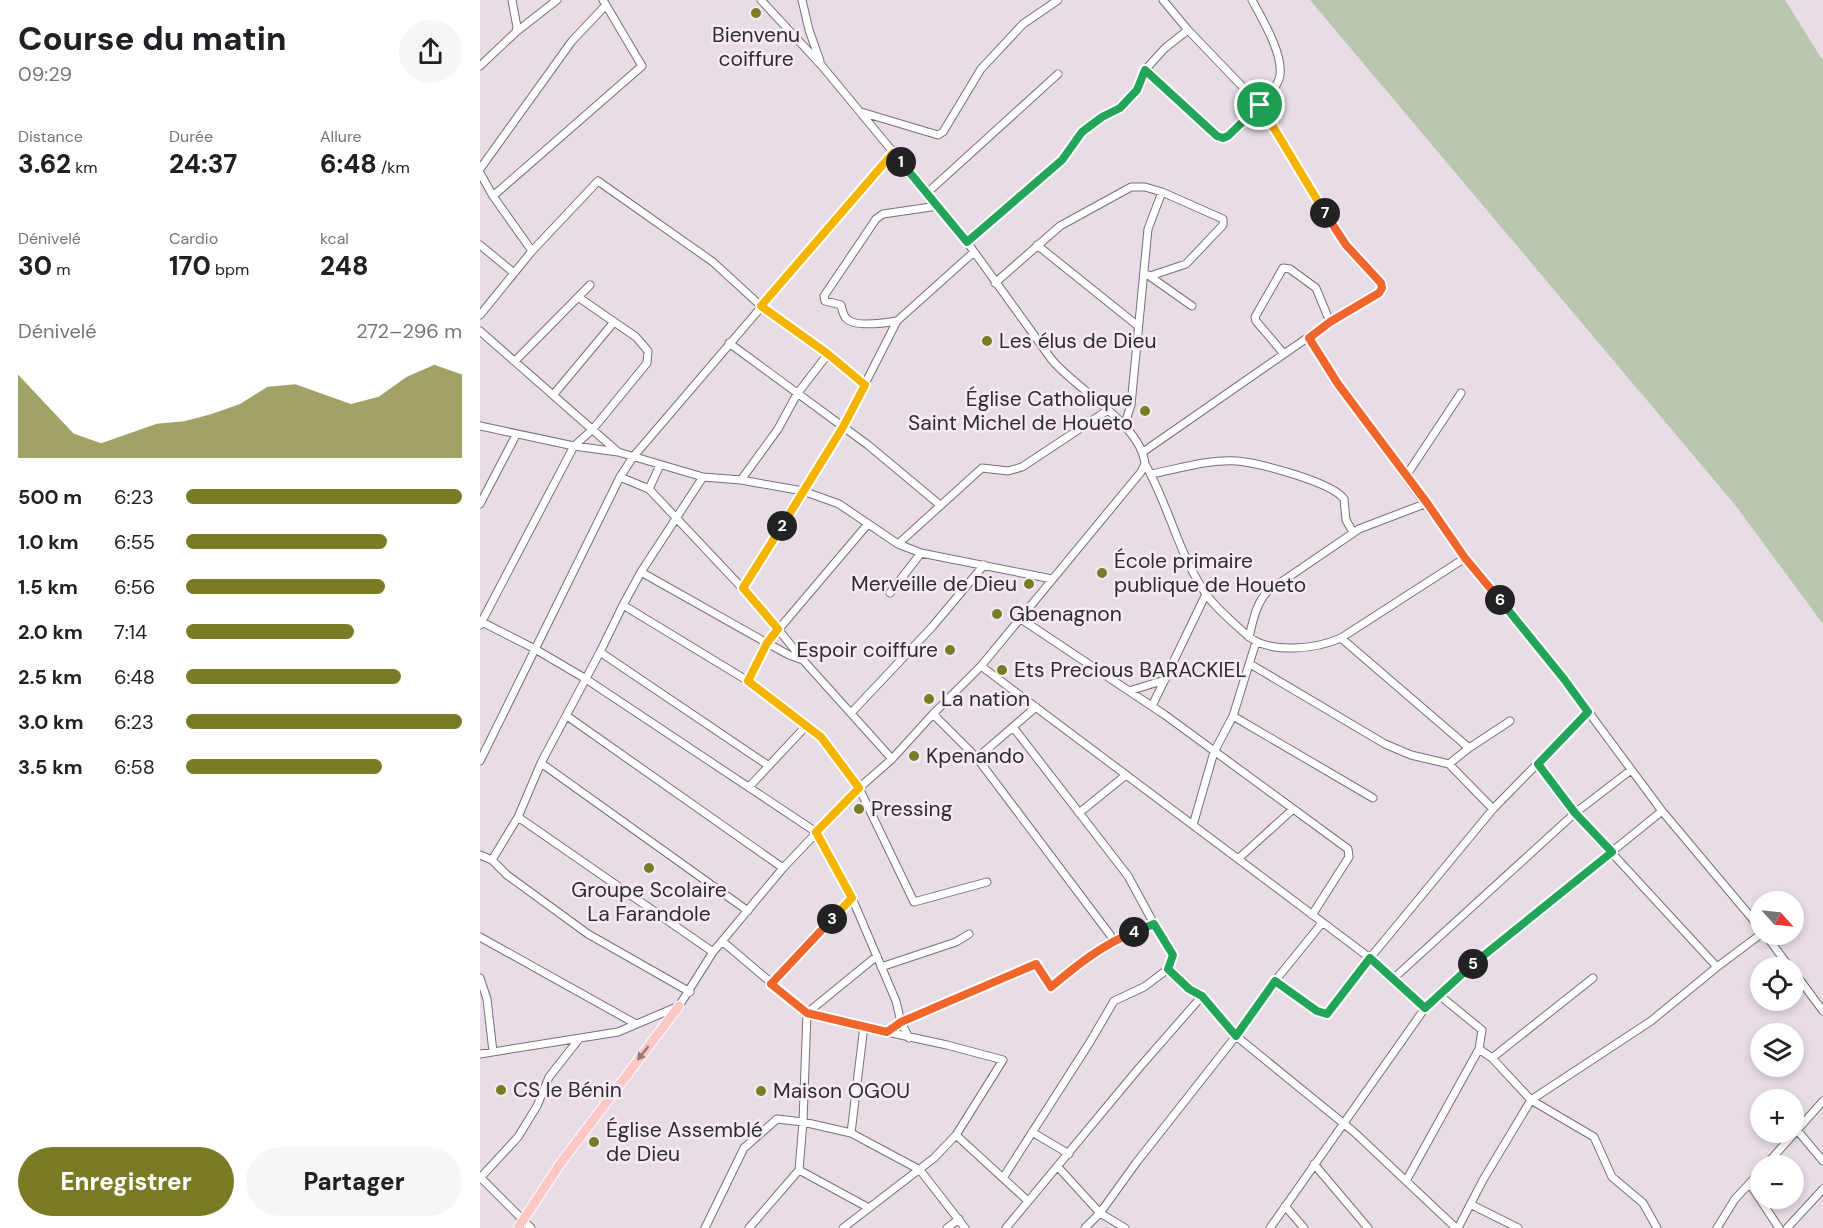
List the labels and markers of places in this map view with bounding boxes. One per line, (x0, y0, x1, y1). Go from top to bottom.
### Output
marker: Bienvenu coiffure (749, 6, 763, 20)
place label: Bienvenu coiffure (712, 21, 800, 73)
pin (1234, 79, 1285, 130)
pin: 1 (886, 147, 916, 177)
pin: 7 (1310, 198, 1340, 228)
place label: Les élus de Dieu (999, 327, 1157, 355)
marker: Les élus de Dieu (980, 334, 994, 348)
place label: Église Catholique Saint Michel de Houeto (908, 385, 1133, 437)
marker: Église Catholique Saint Michel de Houeto (1138, 404, 1152, 418)
pin: 2 (767, 511, 797, 541)
place label: École primaire publique de Houeto (1114, 547, 1306, 599)
marker: École primaire publique de Houeto (1095, 566, 1109, 580)
place label: Merveille de Dieu (851, 570, 1017, 598)
marker: Merveille de Dieu (1022, 577, 1036, 591)
pin: 6 (1485, 585, 1515, 615)
place label: Gbenagnon (1009, 600, 1122, 628)
marker: Gbenagnon (990, 607, 1004, 621)
place label: Espoir coiffure (796, 636, 938, 664)
marker: Espoir coiffure (943, 643, 957, 657)
place label: Ets Precious BARACKIEL (1014, 656, 1246, 684)
marker: Ets Precious BARACKIEL (995, 663, 1009, 677)
place label: La nation (941, 685, 1030, 713)
marker: La nation (922, 692, 936, 706)
place label: Kpenando (926, 742, 1025, 770)
marker: Kpenando (907, 749, 921, 763)
place label: Pressing (871, 795, 953, 823)
marker: Pressing (852, 802, 866, 816)
marker: Groupe Scolaire La Farandole (642, 861, 656, 875)
place label: Groupe Scolaire La Farandole (571, 876, 727, 928)
pin: 3 (817, 904, 847, 934)
pin: 4 (1119, 917, 1149, 947)
pin: 5 (1458, 949, 1488, 979)
place label: CS le Bénin (513, 1076, 622, 1104)
place label: Maison OGOU (773, 1077, 910, 1105)
marker: CS le Bénin (494, 1083, 508, 1097)
marker: Maison OGOU (754, 1084, 768, 1098)
place label: Église Assemblé de Dieu (606, 1116, 763, 1168)
marker: Église Assemblé de Dieu (587, 1135, 601, 1149)

